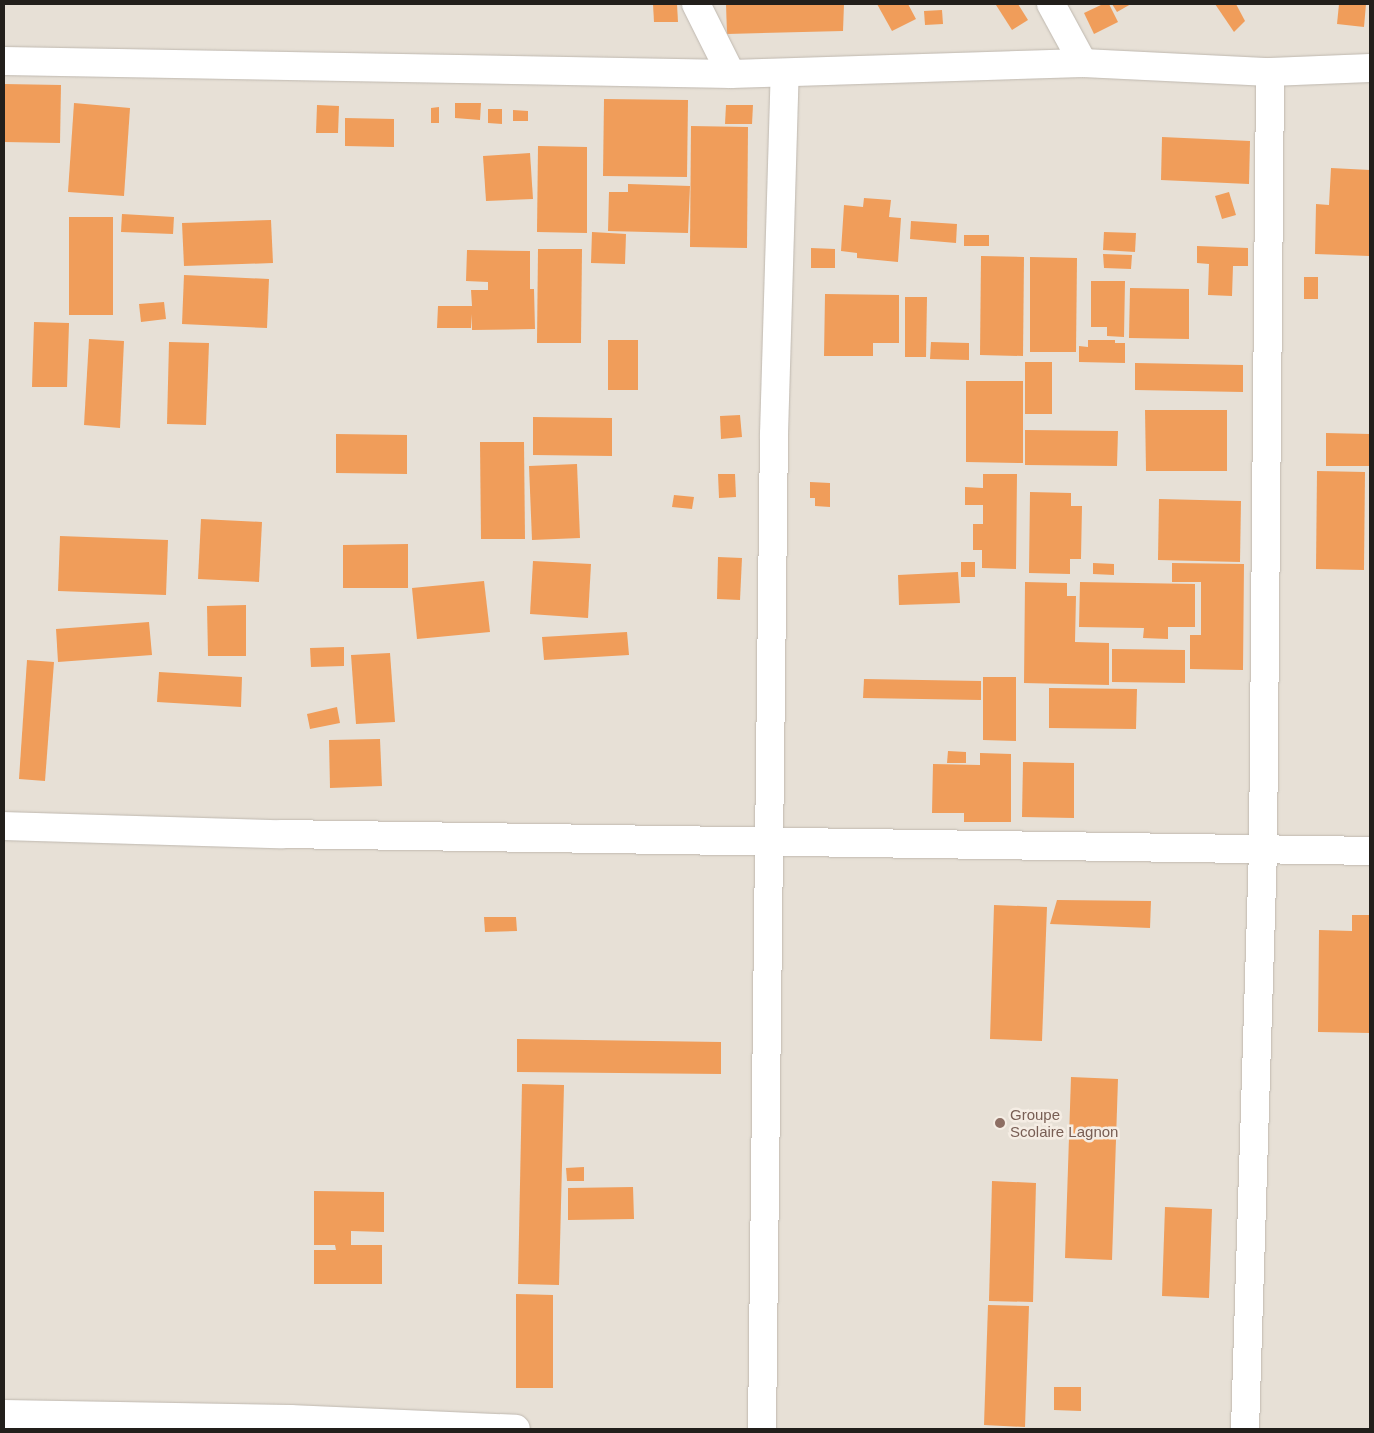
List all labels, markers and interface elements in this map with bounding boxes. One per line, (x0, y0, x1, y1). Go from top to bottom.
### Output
place label: Groupe Scolaire Lagnon (1010, 1105, 1118, 1140)
marker: Groupe Scolaire Lagnon (994, 1117, 1006, 1129)

